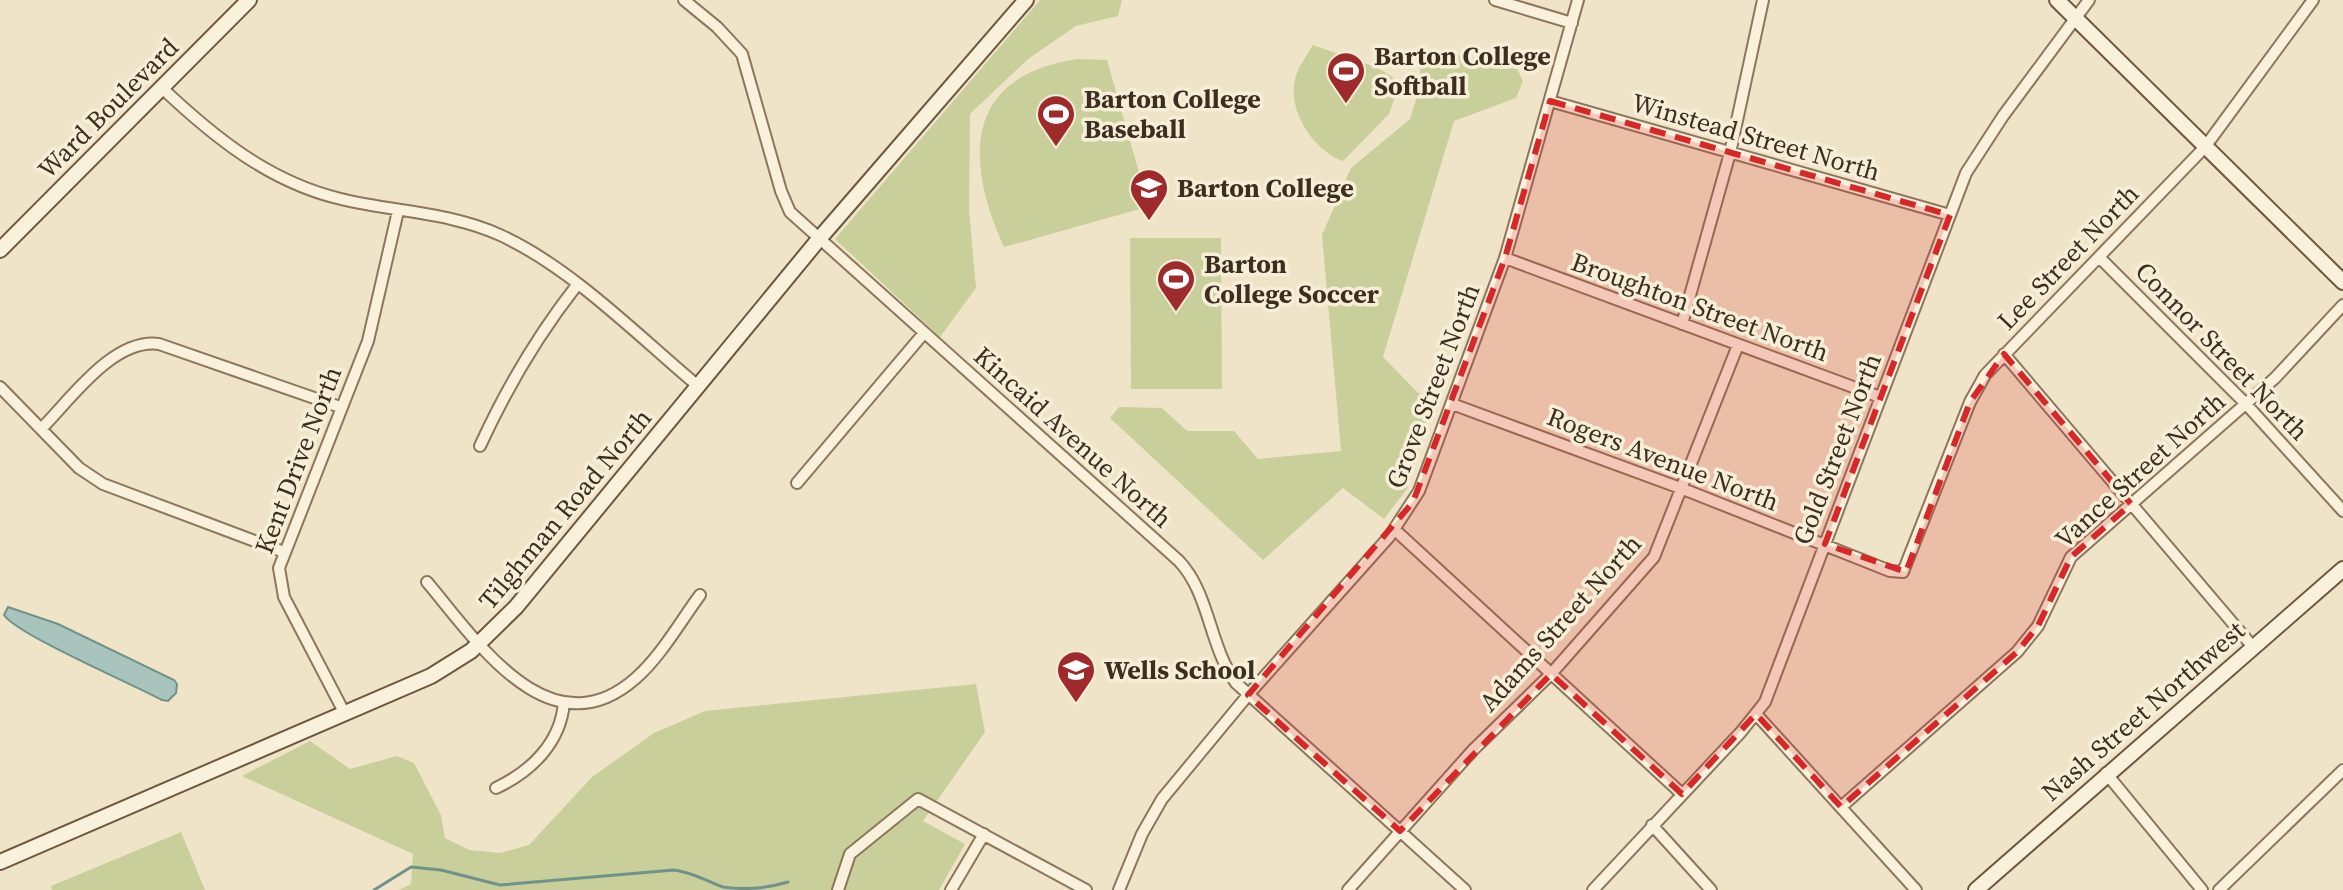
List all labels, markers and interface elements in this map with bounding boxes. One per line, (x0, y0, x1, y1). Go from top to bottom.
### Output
street label: Ward Boulevard (30, 30, 186, 186)
place label: Barton College Softball (1374, 38, 1551, 104)
sports icon: Barton College Softball (1325, 50, 1367, 105)
place label: Barton College Baseball (1084, 81, 1261, 147)
street label: Winstead Street North (1628, 84, 1884, 190)
sports icon: Barton College Baseball (1035, 93, 1077, 148)
school or university icon: Barton College (1128, 167, 1170, 222)
place label: Barton College (1177, 170, 1354, 206)
street label: Lee Street North (1989, 176, 2147, 338)
street label: Broughton Street North (1566, 244, 1834, 370)
place label: Barton College Soccer (1204, 246, 1380, 312)
street label: Connor Street North (2127, 254, 2317, 448)
sports icon: Barton College Soccer (1155, 258, 1197, 313)
street label: Grove Street North (1377, 278, 1489, 494)
street label: Kincaid Avenue North (966, 338, 1180, 536)
street label: Gold Street North (1784, 348, 1890, 550)
street label: Kent Drive North (246, 361, 350, 559)
street label: Vance Street North (2047, 384, 2233, 556)
street label: Rogers Avenue North (1542, 398, 1784, 520)
street label: Tilghman Road North (470, 401, 660, 617)
street label: Adams Street North (1471, 527, 1649, 719)
street label: Nash Street Northwest (2034, 612, 2253, 809)
school or university icon: Wells School (1055, 649, 1097, 704)
place label: Wells School (1104, 652, 1255, 688)

